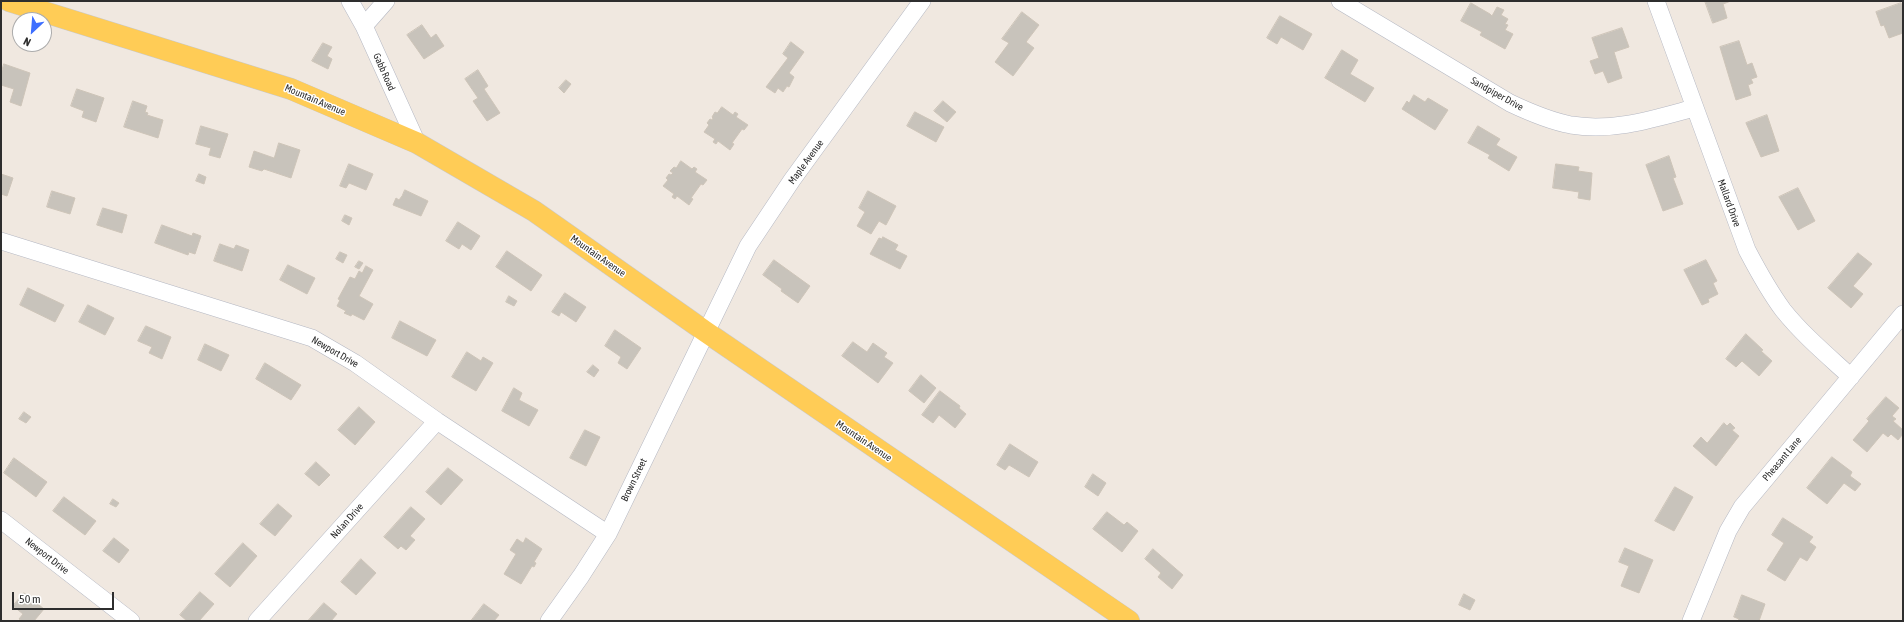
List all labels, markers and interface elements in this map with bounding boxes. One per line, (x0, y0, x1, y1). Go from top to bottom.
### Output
north arrow (12, 12, 52, 52)
text: N (22, 35, 33, 49)
street label: Gabb Road (370, 51, 398, 93)
street label: Sandpiper Drive (1469, 75, 1525, 113)
street label: Mountain Avenue (283, 82, 347, 118)
street label: Maple Avenue (786, 137, 826, 187)
street label: Mallard Drive (1715, 178, 1743, 228)
street label: Mountain Avenue (568, 232, 628, 280)
street label: Newport Drive (309, 334, 361, 370)
street label: Mountain Avenue (834, 418, 894, 464)
street label: Pheasant Lane (1760, 434, 1804, 484)
street label: Brown Street (618, 457, 650, 503)
street label: Nolan Drive (328, 501, 366, 541)
street label: Newport Drive (23, 535, 71, 577)
scale bar (14, 584, 116, 610)
text: 50 m (19, 592, 41, 606)

